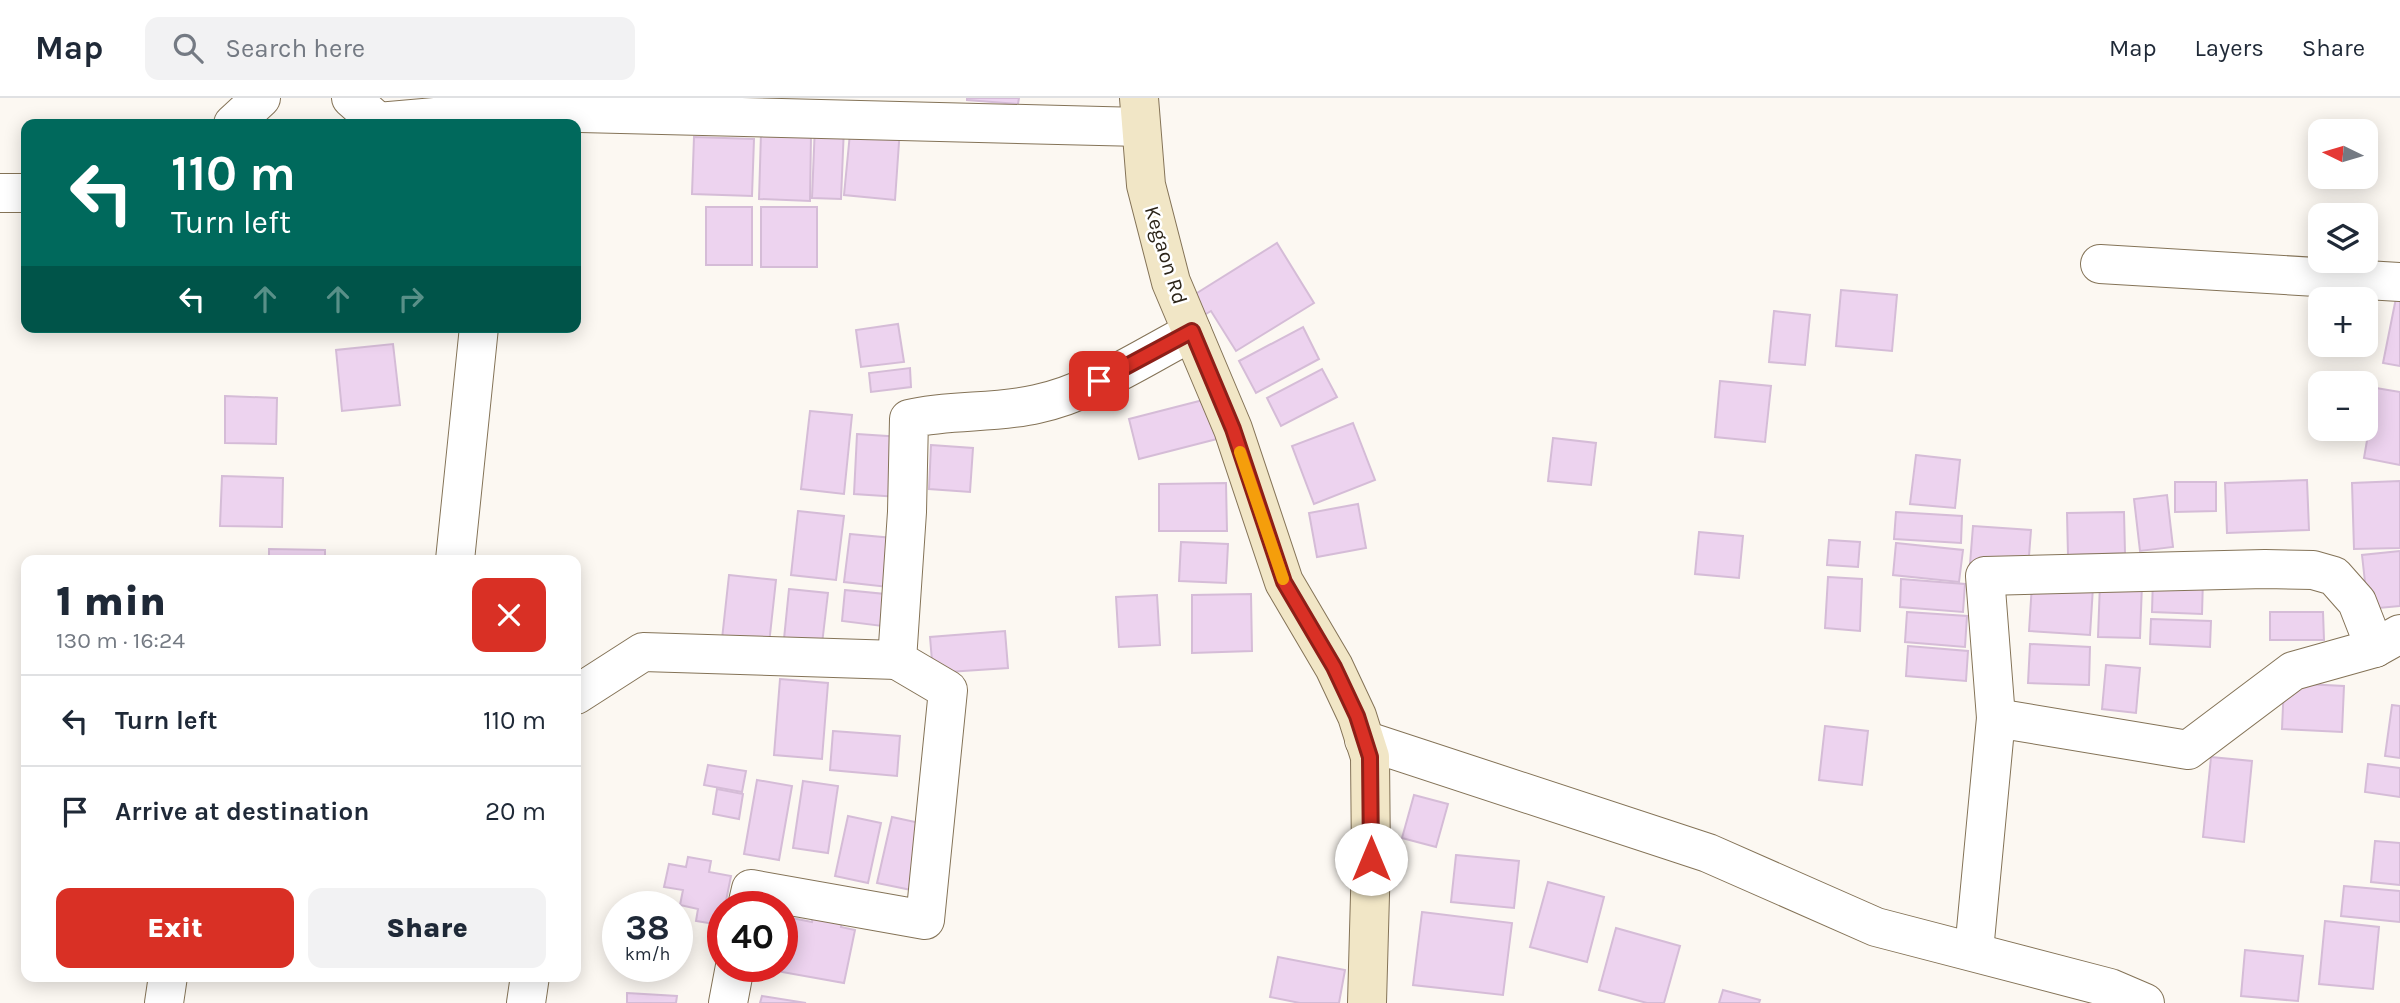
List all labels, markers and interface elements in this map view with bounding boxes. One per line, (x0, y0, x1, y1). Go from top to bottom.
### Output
search box (145, 17, 635, 80)
text: Map (35, 29, 103, 67)
icon: search (169, 29, 207, 67)
text: Search here (225, 33, 365, 64)
text: Map (2109, 34, 2157, 62)
text: Layers (2195, 34, 2264, 62)
text: Share (2302, 34, 2365, 62)
north arrow (2308, 119, 2378, 189)
map controls (2308, 119, 2378, 441)
text: 110 m (171, 145, 296, 202)
icon: left (56, 147, 147, 238)
street label: Kegaon Rd (1140, 203, 1192, 307)
button: layers (2308, 203, 2378, 273)
text: Turn left (171, 204, 291, 241)
icon: left (173, 280, 211, 318)
icon: ahead (246, 280, 284, 318)
icon: ahead (319, 280, 357, 318)
icon: right (392, 280, 430, 318)
button: + (2308, 287, 2378, 357)
pin (1069, 351, 1129, 411)
icon: arrive (1080, 362, 1118, 400)
button: − (2308, 371, 2378, 441)
text: 1 min (56, 576, 166, 626)
button: close (472, 578, 546, 652)
text: 130 m · 16:24 (56, 627, 185, 654)
icon: left (56, 702, 94, 740)
text: Turn left (115, 705, 217, 736)
text: 110 m (483, 705, 546, 736)
icon: arrive (56, 793, 94, 831)
text: Arrive at destination (115, 796, 369, 827)
text: 20 m (485, 796, 546, 827)
position arrow (1334, 822, 1408, 896)
button: Exit (56, 888, 294, 968)
button: Share (308, 888, 546, 968)
speed limit sign: 40 (707, 891, 798, 982)
text: 38 (625, 907, 670, 948)
text: km/h (625, 943, 670, 965)

